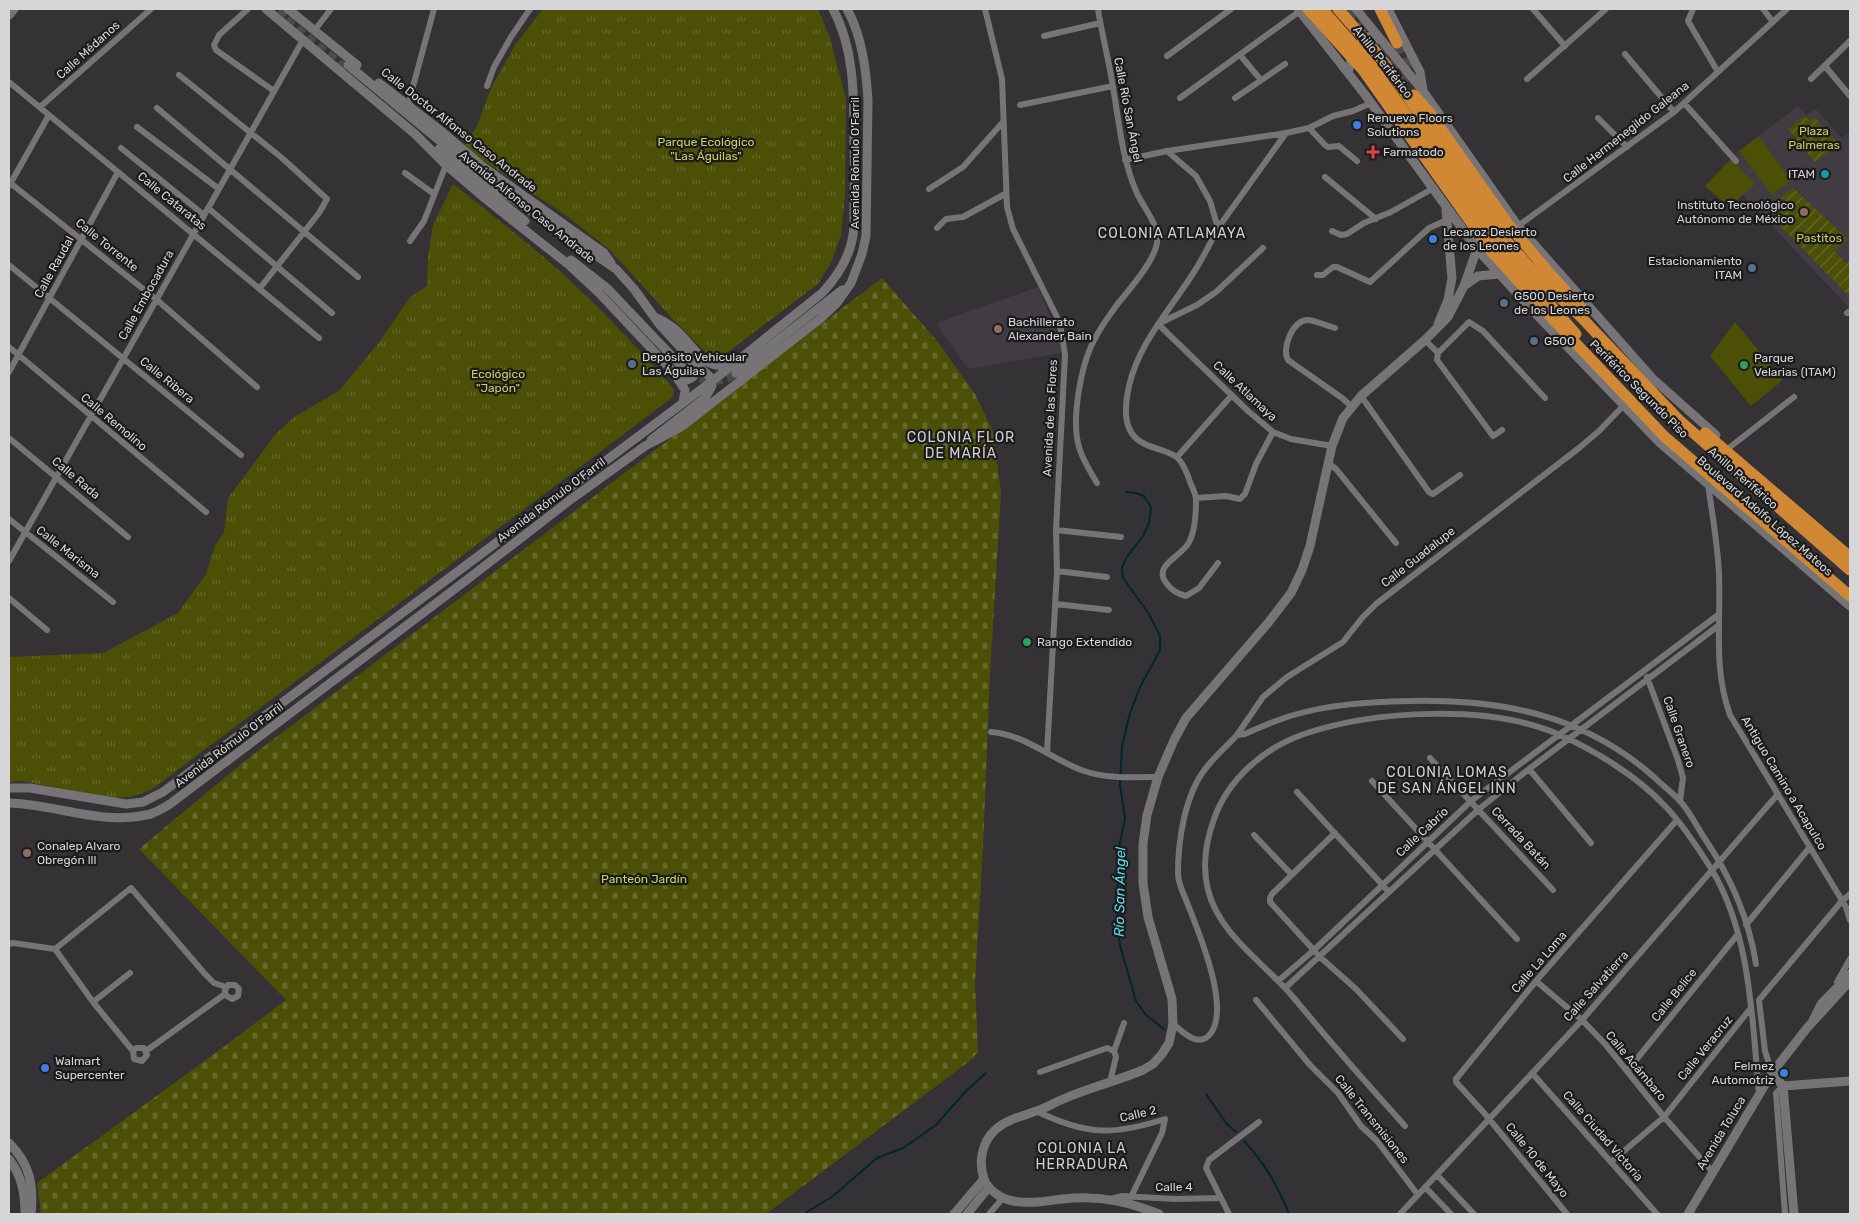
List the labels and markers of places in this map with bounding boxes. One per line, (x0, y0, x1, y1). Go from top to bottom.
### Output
place label: Renueva Floors Solutions (1367, 111, 1453, 139)
marker: Renueva Floors Solutions (1351, 119, 1363, 131)
place label: Farmatodo (1383, 145, 1444, 159)
marker: Farmatodo (1367, 146, 1379, 158)
place label: ITAM (1788, 167, 1815, 181)
marker: ITAM (1819, 168, 1831, 180)
place label: Instituto Tecnológico Autónomo de México (1677, 198, 1794, 226)
marker: Instituto Tecnológico Autónomo de México (1798, 206, 1810, 218)
place label: Lecaroz Desierto de los Leones (1443, 225, 1537, 253)
marker: Lecaroz Desierto de los Leones (1427, 233, 1439, 245)
place label: Estacionamiento ITAM (1648, 254, 1742, 282)
marker: Estacionamiento ITAM (1746, 262, 1758, 274)
place label: G500 Desierto de los Leones (1514, 289, 1594, 317)
marker: G500 Desierto de los Leones (1498, 297, 1510, 309)
place label: Bachillerato Alexander Bain (1008, 315, 1092, 343)
marker: Bachillerato Alexander Bain (992, 323, 1004, 335)
place label: G500 (1544, 334, 1575, 348)
marker: G500 (1528, 335, 1540, 347)
place label: Depósito Vehicular Las Águilas (642, 350, 747, 378)
place label: Parque Velarias (ITAM) (1754, 351, 1836, 379)
marker: Depósito Vehicular Las Águilas (626, 358, 638, 370)
marker: Parque Velarias (ITAM) (1738, 359, 1750, 371)
place label: Rango Extendido (1037, 635, 1132, 649)
marker: Rango Extendido (1021, 636, 1033, 648)
place label: Conalep Alvaro Obregón lll (37, 839, 121, 867)
marker: Conalep Alvaro Obregón lll (21, 847, 33, 859)
place label: Walmart Supercenter (55, 1054, 125, 1082)
place label: Felmez Automotriz (1711, 1059, 1774, 1087)
marker: Walmart Supercenter (39, 1062, 51, 1074)
marker: Felmez Automotriz (1778, 1067, 1790, 1079)

